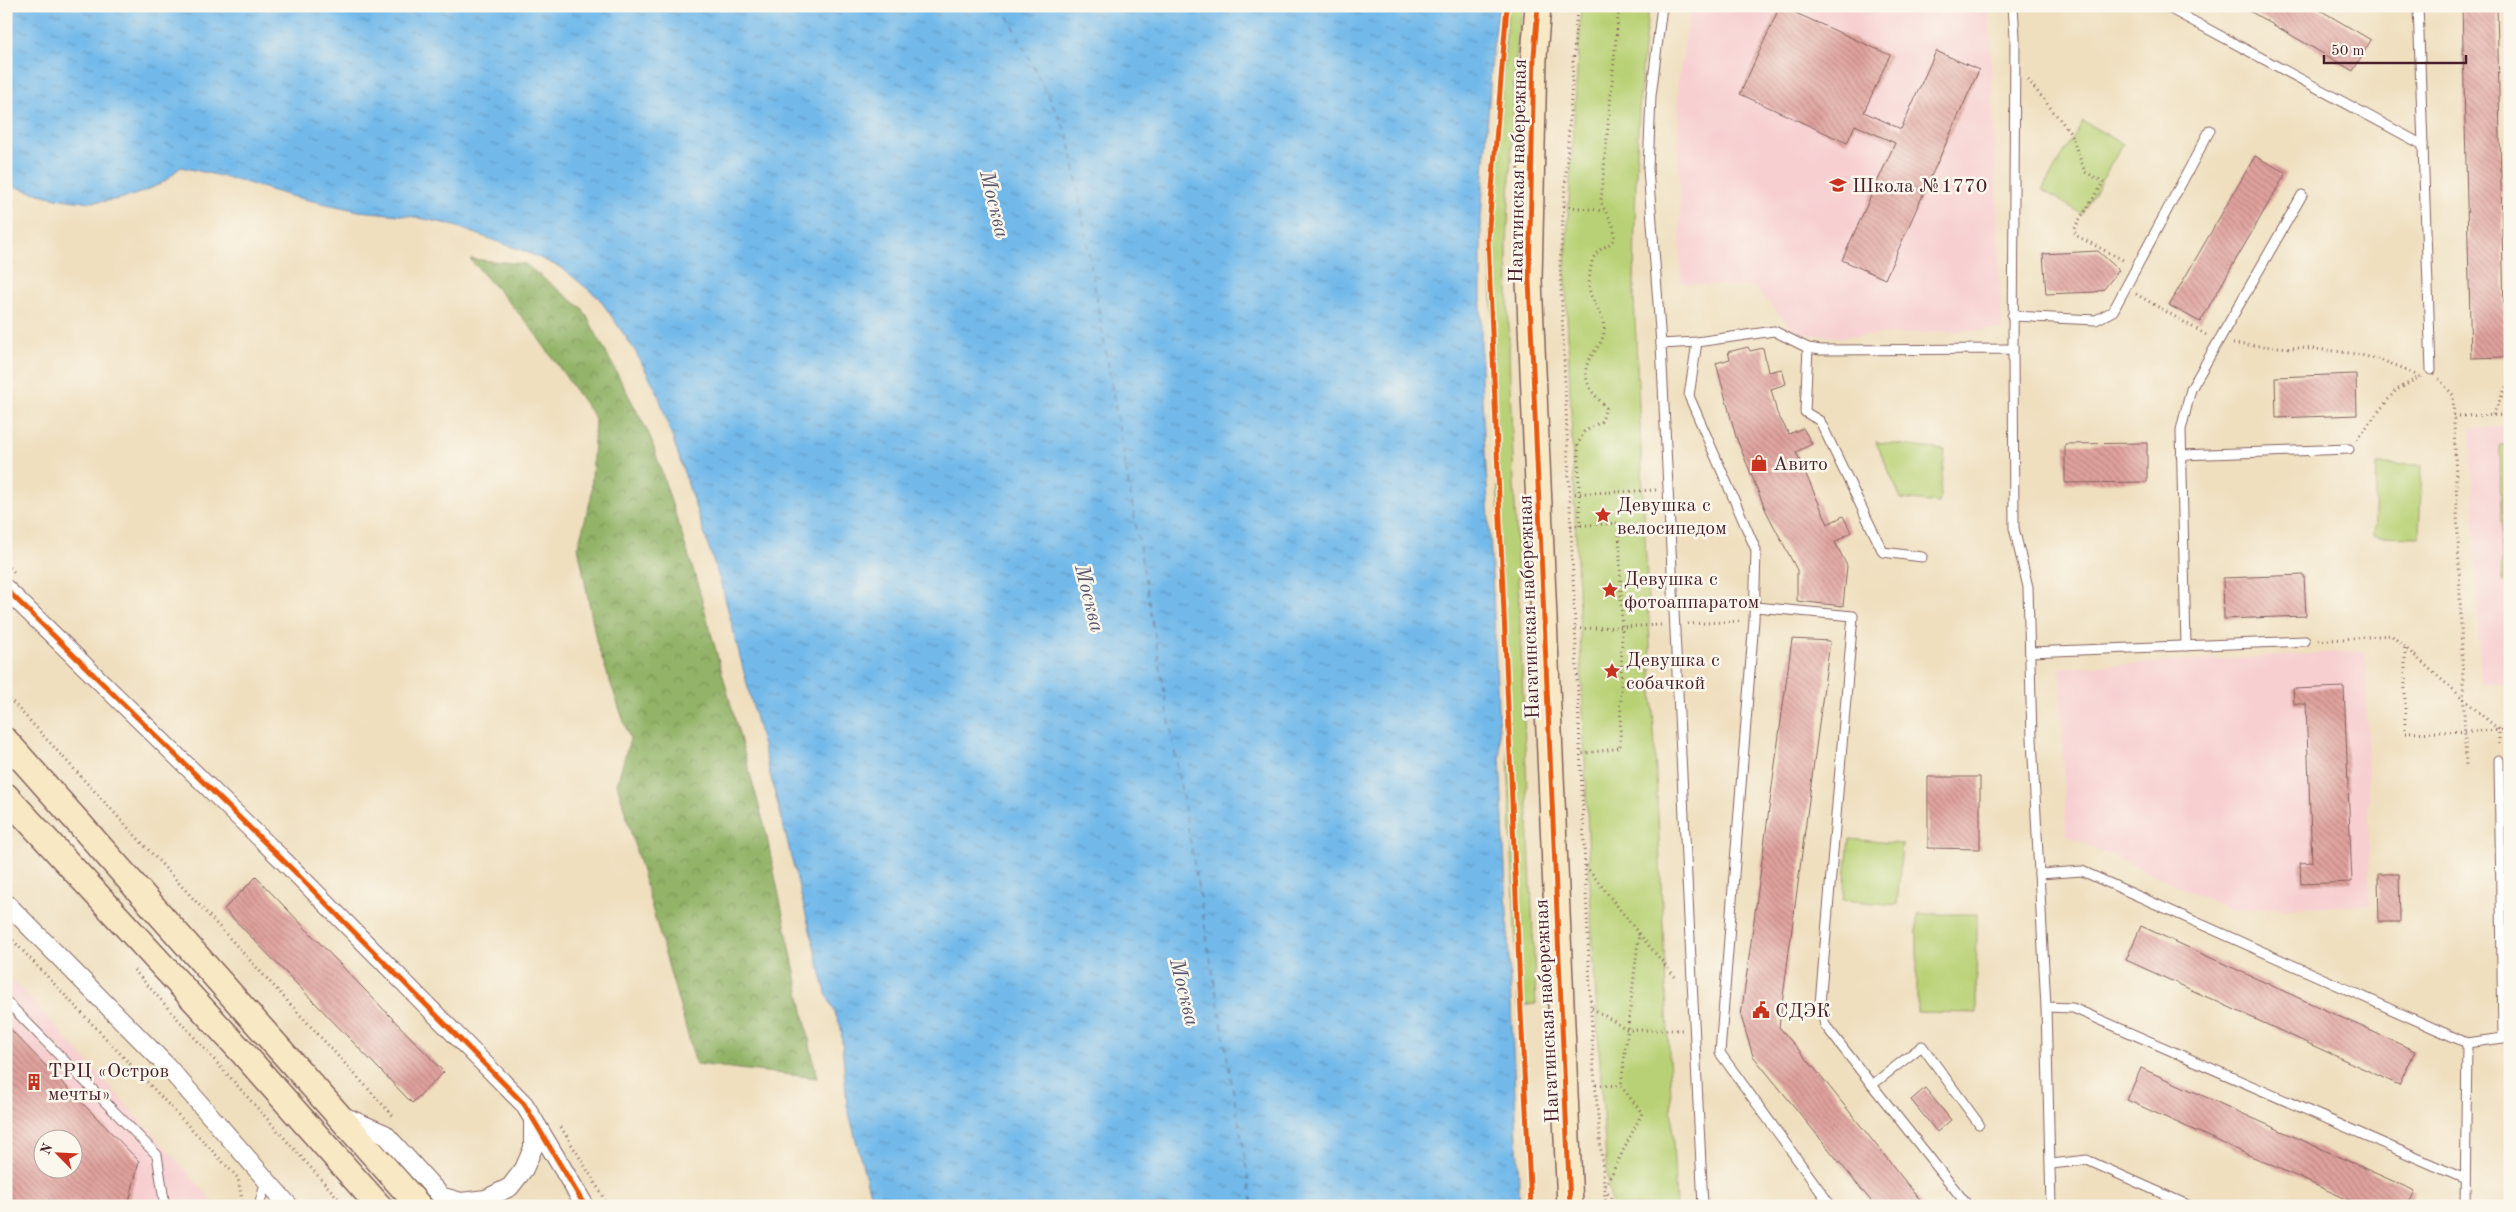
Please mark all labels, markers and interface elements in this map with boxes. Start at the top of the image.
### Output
scale bar [2324,32,2466,64]
text: 50 m [2331,44,2365,59]
street label: Нагатинская набережная [1507,59,1531,283]
water label: Москва [975,167,1012,240]
school or university icon: Школа №1770 [1828,175,1848,195]
place label: Школа №1770 [1852,177,1987,197]
shop icon: Авито [1749,453,1769,473]
place label: Авито [1773,455,1828,475]
street label: Нагатинская набережная [1516,494,1544,719]
place label: Девушка с велосипедом [1617,496,1727,539]
place icon: Девушка с велосипедом [1593,505,1613,525]
water label: Москва [1070,561,1107,634]
place label: Девушка с фотоаппаратом [1624,570,1759,613]
place icon: Девушка с фотоаппаратом [1600,580,1620,600]
place label: Девушка с собачкой [1626,651,1720,694]
place icon: Девушка с собачкой [1602,661,1622,681]
street label: Нагатинская набережная [1532,898,1564,1124]
water label: Москва [1165,955,1202,1028]
public building icon: СДЭК [1751,1000,1771,1020]
place label: СДЭК [1775,1002,1831,1022]
place label: ТРЦ «Остров мечты» [48,1062,169,1105]
building icon: ТРЦ «Остров мечты» [24,1072,44,1092]
north arrow [32,1130,82,1180]
text: N [38,1141,56,1157]

